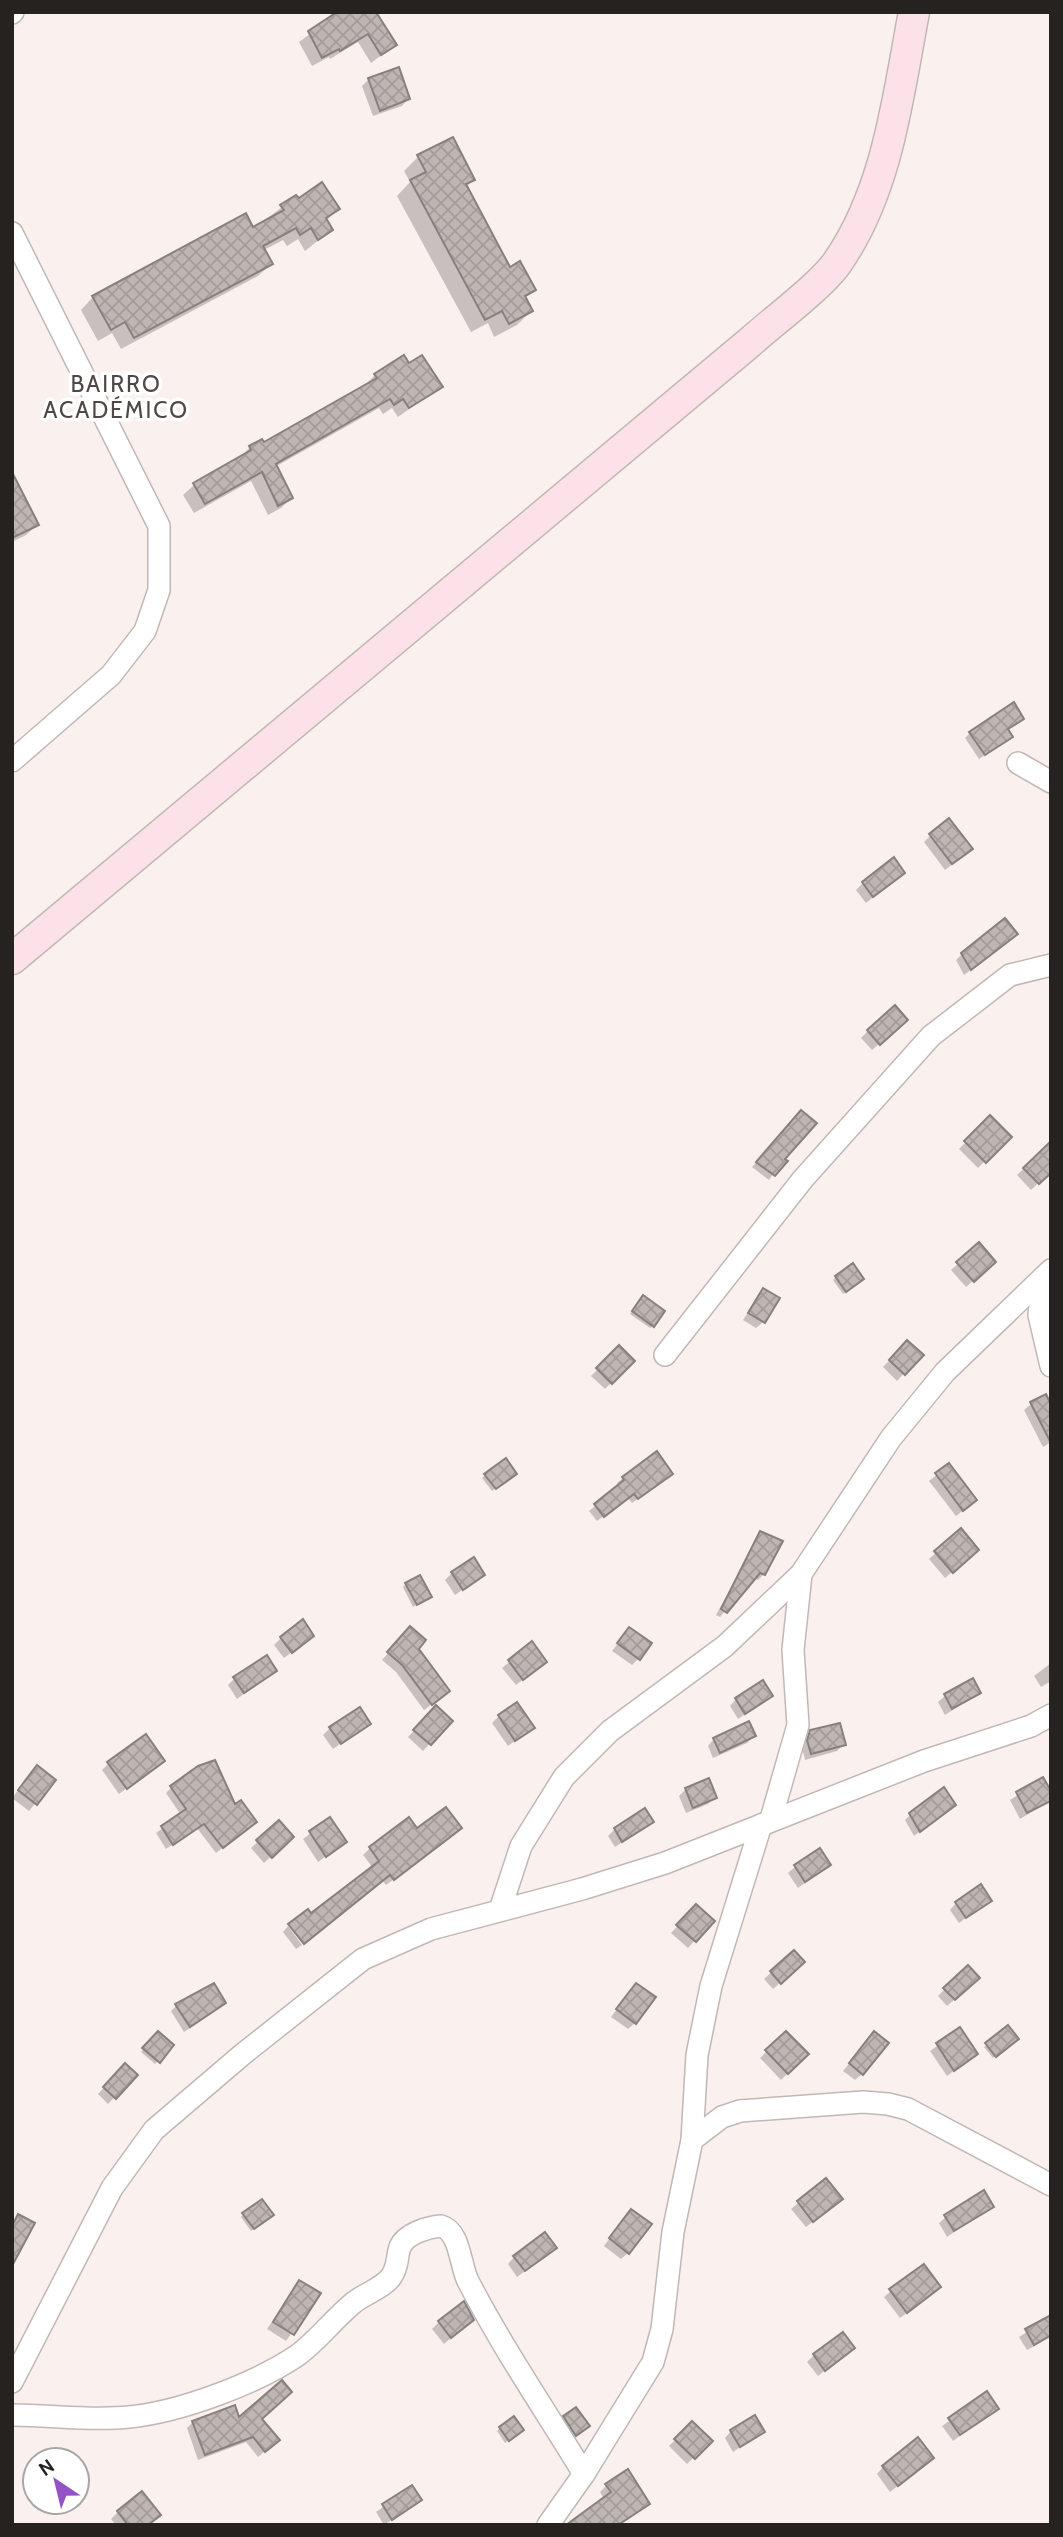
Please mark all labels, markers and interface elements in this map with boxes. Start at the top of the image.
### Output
district label: BAIRRO ACADÉMICO [43,370,189,424]
north arrow [21,2446,91,2516]
text: N [34,2454,59,2481]

